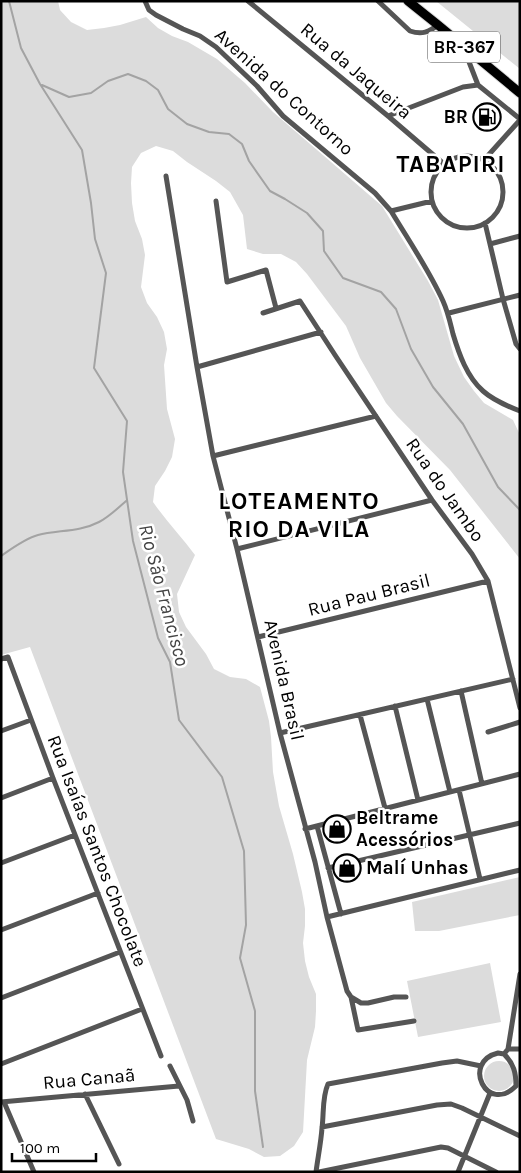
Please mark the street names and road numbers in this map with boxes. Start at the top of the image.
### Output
street label: Rua da Jaqueira [296,18,416,124]
street label: Avenida do Contorno [210,24,358,160]
road number: BR-367 [428,32,500,62]
street label: Rua do Jambo [401,434,489,546]
street label: Rua Pau Brasil [306,569,432,621]
street label: Avenida Brasil [259,617,309,743]
street label: Rua Isaías Santos Chocolate [43,732,151,970]
street label: Rua Canaã [42,1064,136,1094]

